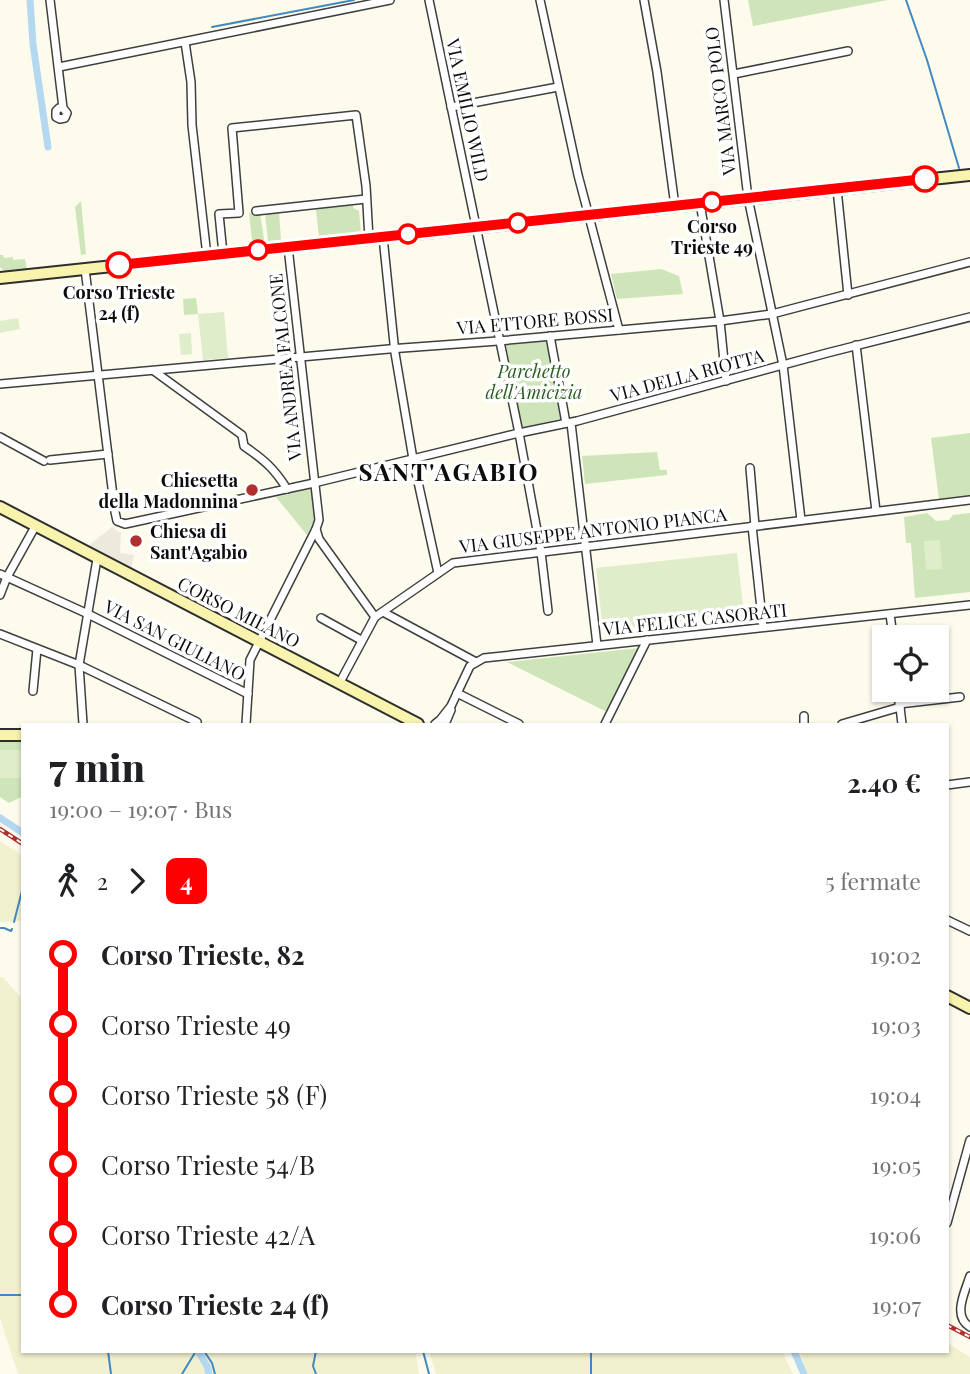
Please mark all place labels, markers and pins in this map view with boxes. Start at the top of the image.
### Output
unlabelled marker [912,166,938,192]
marker: Corso Trieste 49 [702,192,722,212]
unlabelled marker [508,213,528,233]
place label: Corso Trieste 49 [671,214,753,259]
unlabelled marker [398,224,418,244]
unlabelled marker [248,240,268,260]
marker: Corso Trieste 24 (f) [106,252,132,278]
place label: Corso Trieste 24 (f) [63,280,175,325]
place label: Chiesetta della Madonnina [98,468,239,513]
marker: Chiesetta della Madonnina [244,482,260,498]
place label: Chiesa di Sant'Agabio [150,519,247,564]
marker: Chiesa di Sant'Agabio [128,533,144,549]

